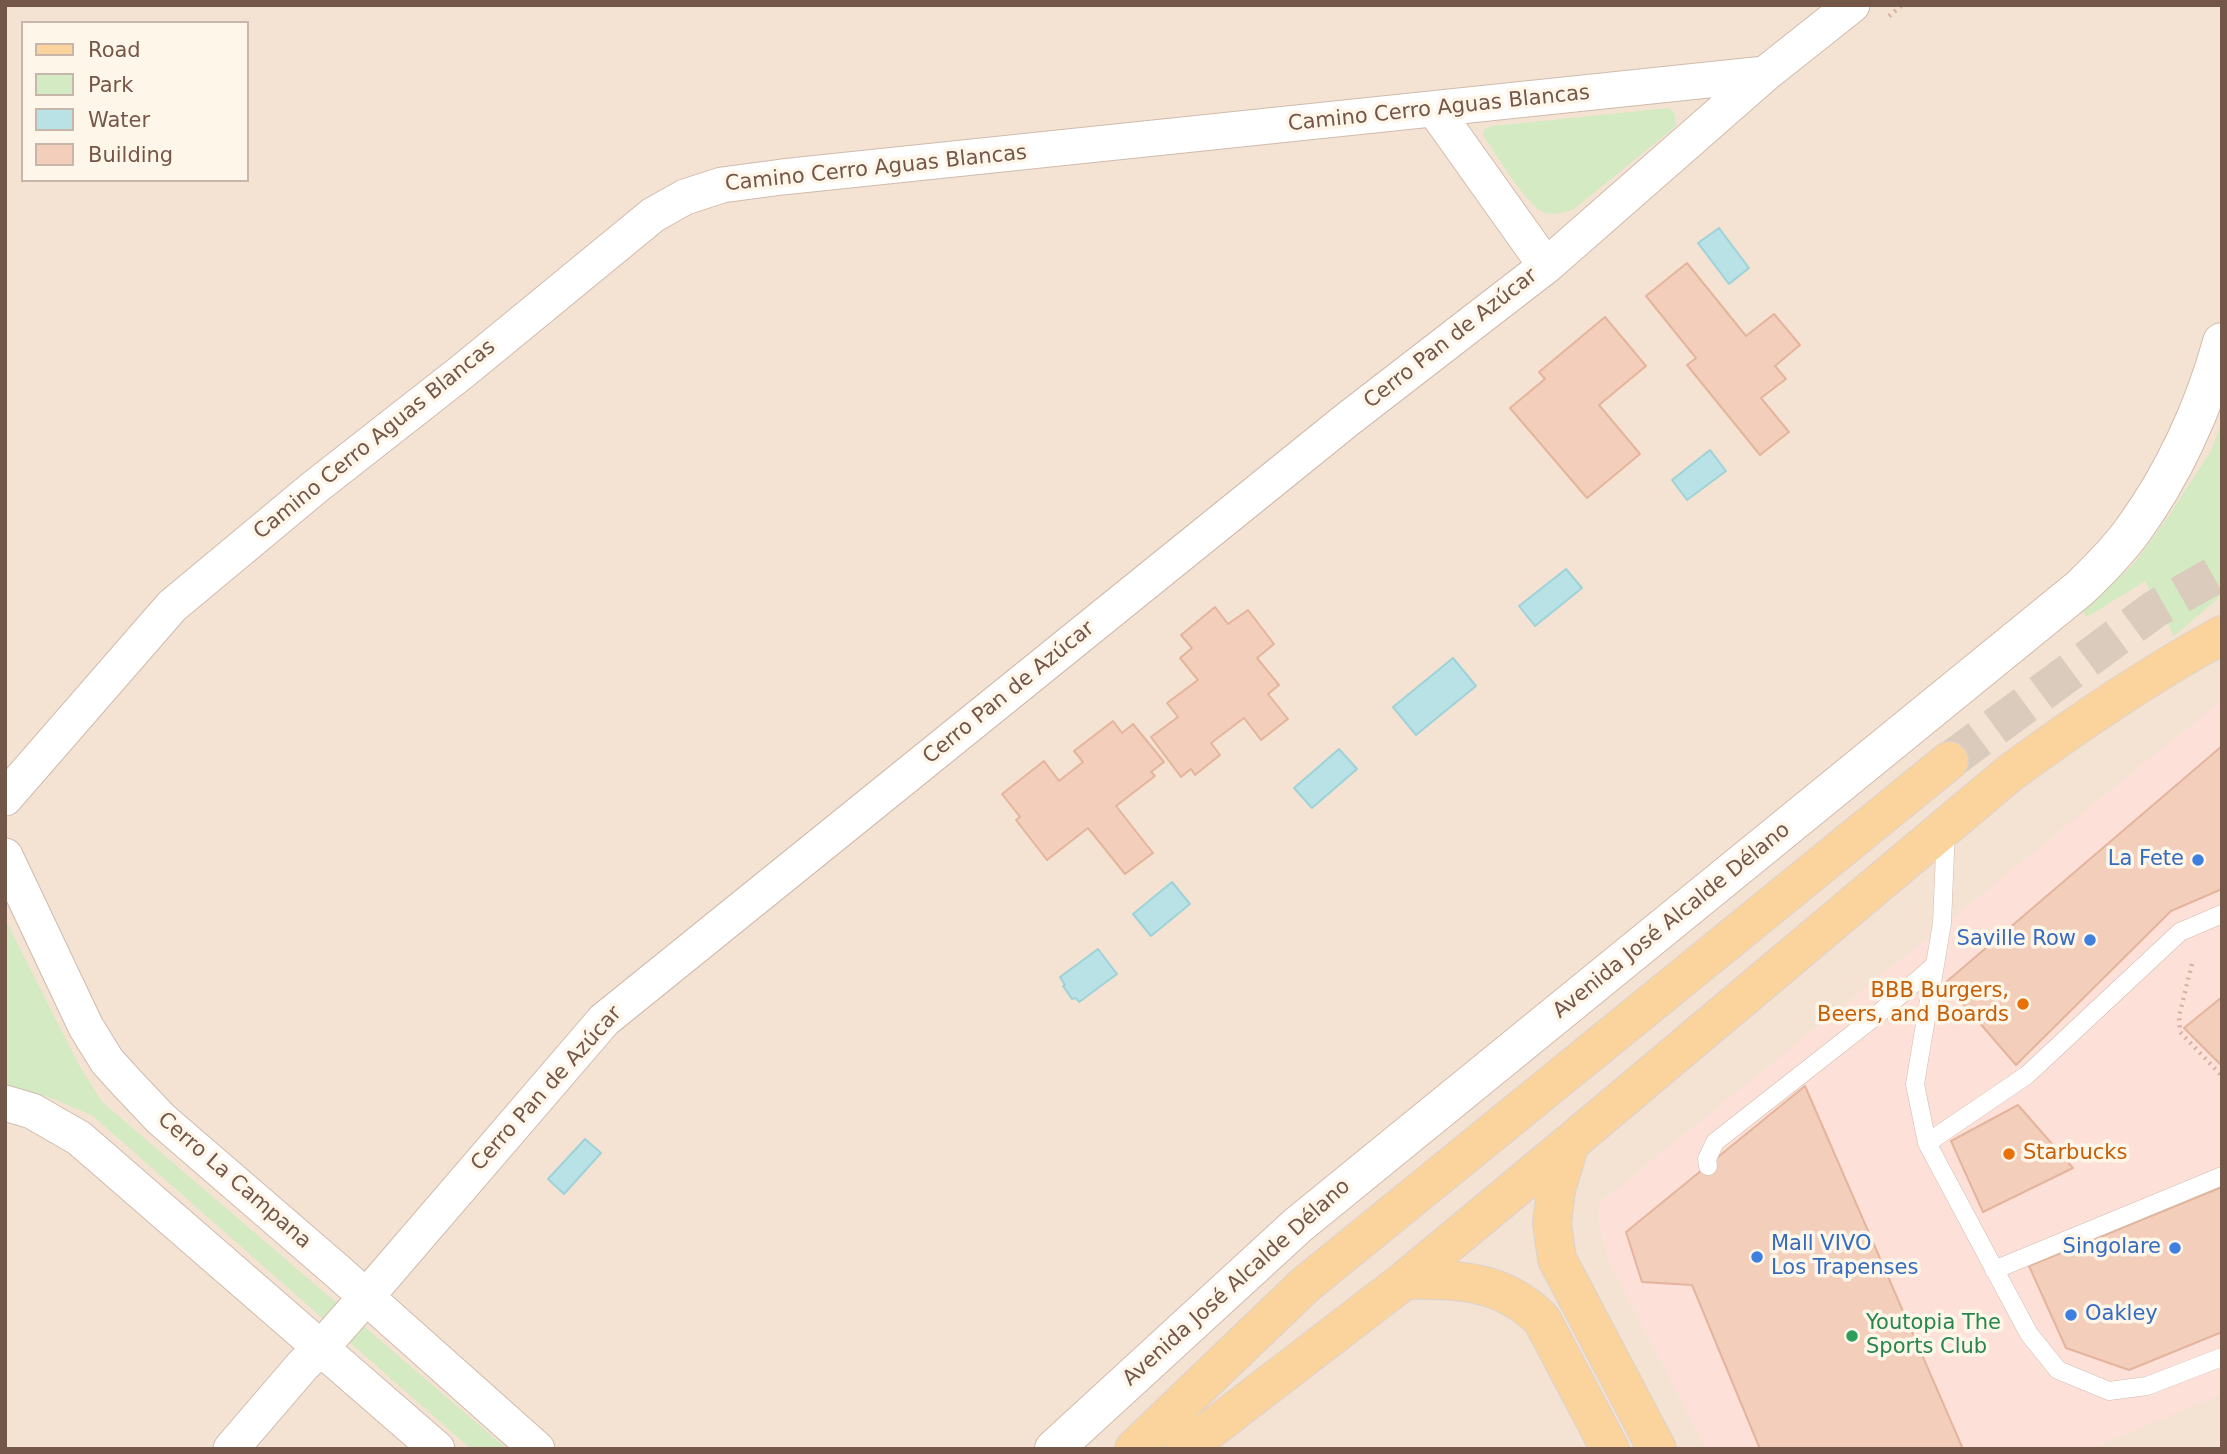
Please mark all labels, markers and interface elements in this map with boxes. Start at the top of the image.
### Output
legend [21,21,248,182]
text: Road [88,38,141,62]
text: Park [88,73,133,97]
street label: Camino Cerro Aguas Blancas [1287,81,1591,137]
text: Water [88,108,150,132]
street label: Camino Cerro Aguas Blancas [724,141,1028,197]
text: Building [88,143,173,167]
street label: Cerro Pan de Azúcar [1359,264,1543,414]
street label: Camino Cerro Aguas Blancas [249,335,501,545]
street label: Cerro Pan de Azúcar [918,616,1100,770]
street label: Avenida José Alcalde Délano [1549,818,1795,1024]
place label: La Fete [2108,847,2184,873]
marker: La Fete [2190,852,2206,868]
place label: Saville Row [1957,927,2076,953]
marker: Saville Row [2082,932,2098,948]
place label: BBB Burgers, Beers, and Boards [1817,979,2009,1029]
marker: BBB Burgers, Beers, and Boards [2015,996,2031,1012]
street label: Cerro Pan de Azúcar [466,1002,628,1176]
street label: Cerro La Campana [152,1107,316,1255]
place label: Starbucks [2023,1141,2127,1167]
marker: Starbucks [2001,1146,2017,1162]
street label: Avenida José Alcalde Délano [1118,1174,1356,1392]
place label: Mall VIVO Los Trapenses [1771,1232,1918,1282]
place label: Singolare [2063,1235,2161,1261]
marker: Singolare [2167,1240,2183,1256]
marker: Mall VIVO Los Trapenses [1749,1249,1765,1265]
place label: Oakley [2085,1302,2158,1328]
marker: Oakley [2063,1307,2079,1323]
place label: Youtopia The Sports Club [1866,1311,2001,1361]
marker: Youtopia The Sports Club [1844,1328,1860,1344]

